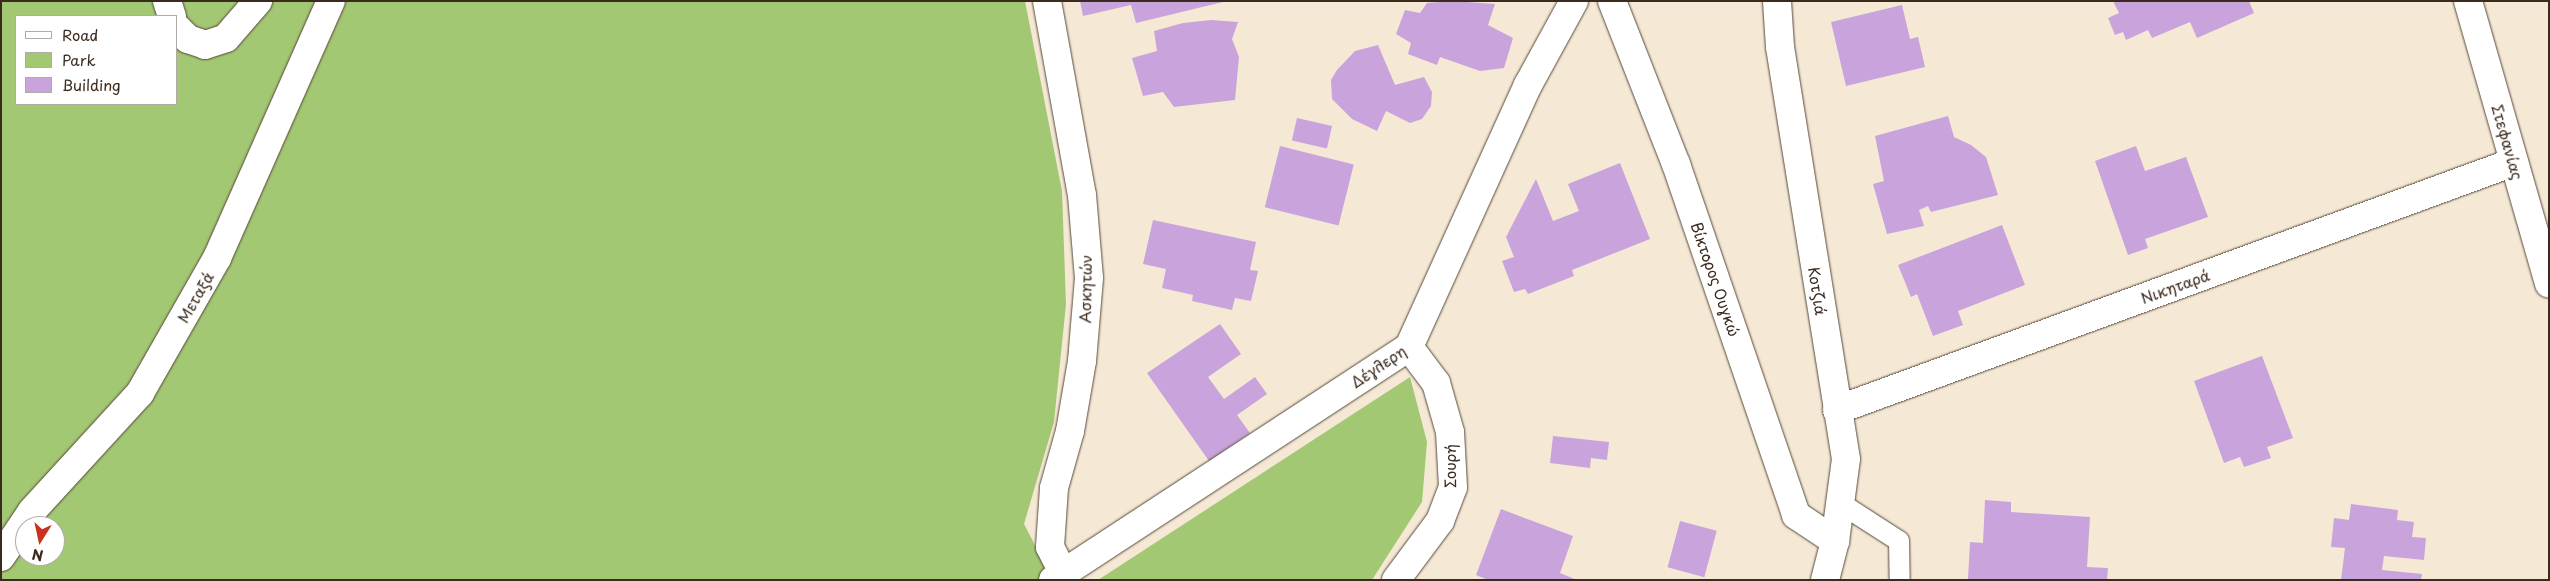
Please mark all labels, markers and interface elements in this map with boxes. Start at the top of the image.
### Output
legend [15,15,178,105]
text: Road [62,23,98,46]
text: Park [62,48,96,71]
text: Building [62,73,121,96]
street label: Στεφανίας [2489,102,2527,182]
street label: Βίκτορος Ουγκώ [1688,219,1744,339]
street label: Ασκητών [1075,255,1095,323]
street label: Νικηταρά [2138,265,2212,307]
street label: Κοτζιά [1805,266,1831,316]
street label: Μεταξά [173,268,217,326]
street label: Δέγλερη [1347,341,1409,391]
street label: Σουρή [1441,444,1459,488]
north arrow [15,516,65,566]
text: N [30,544,45,567]

